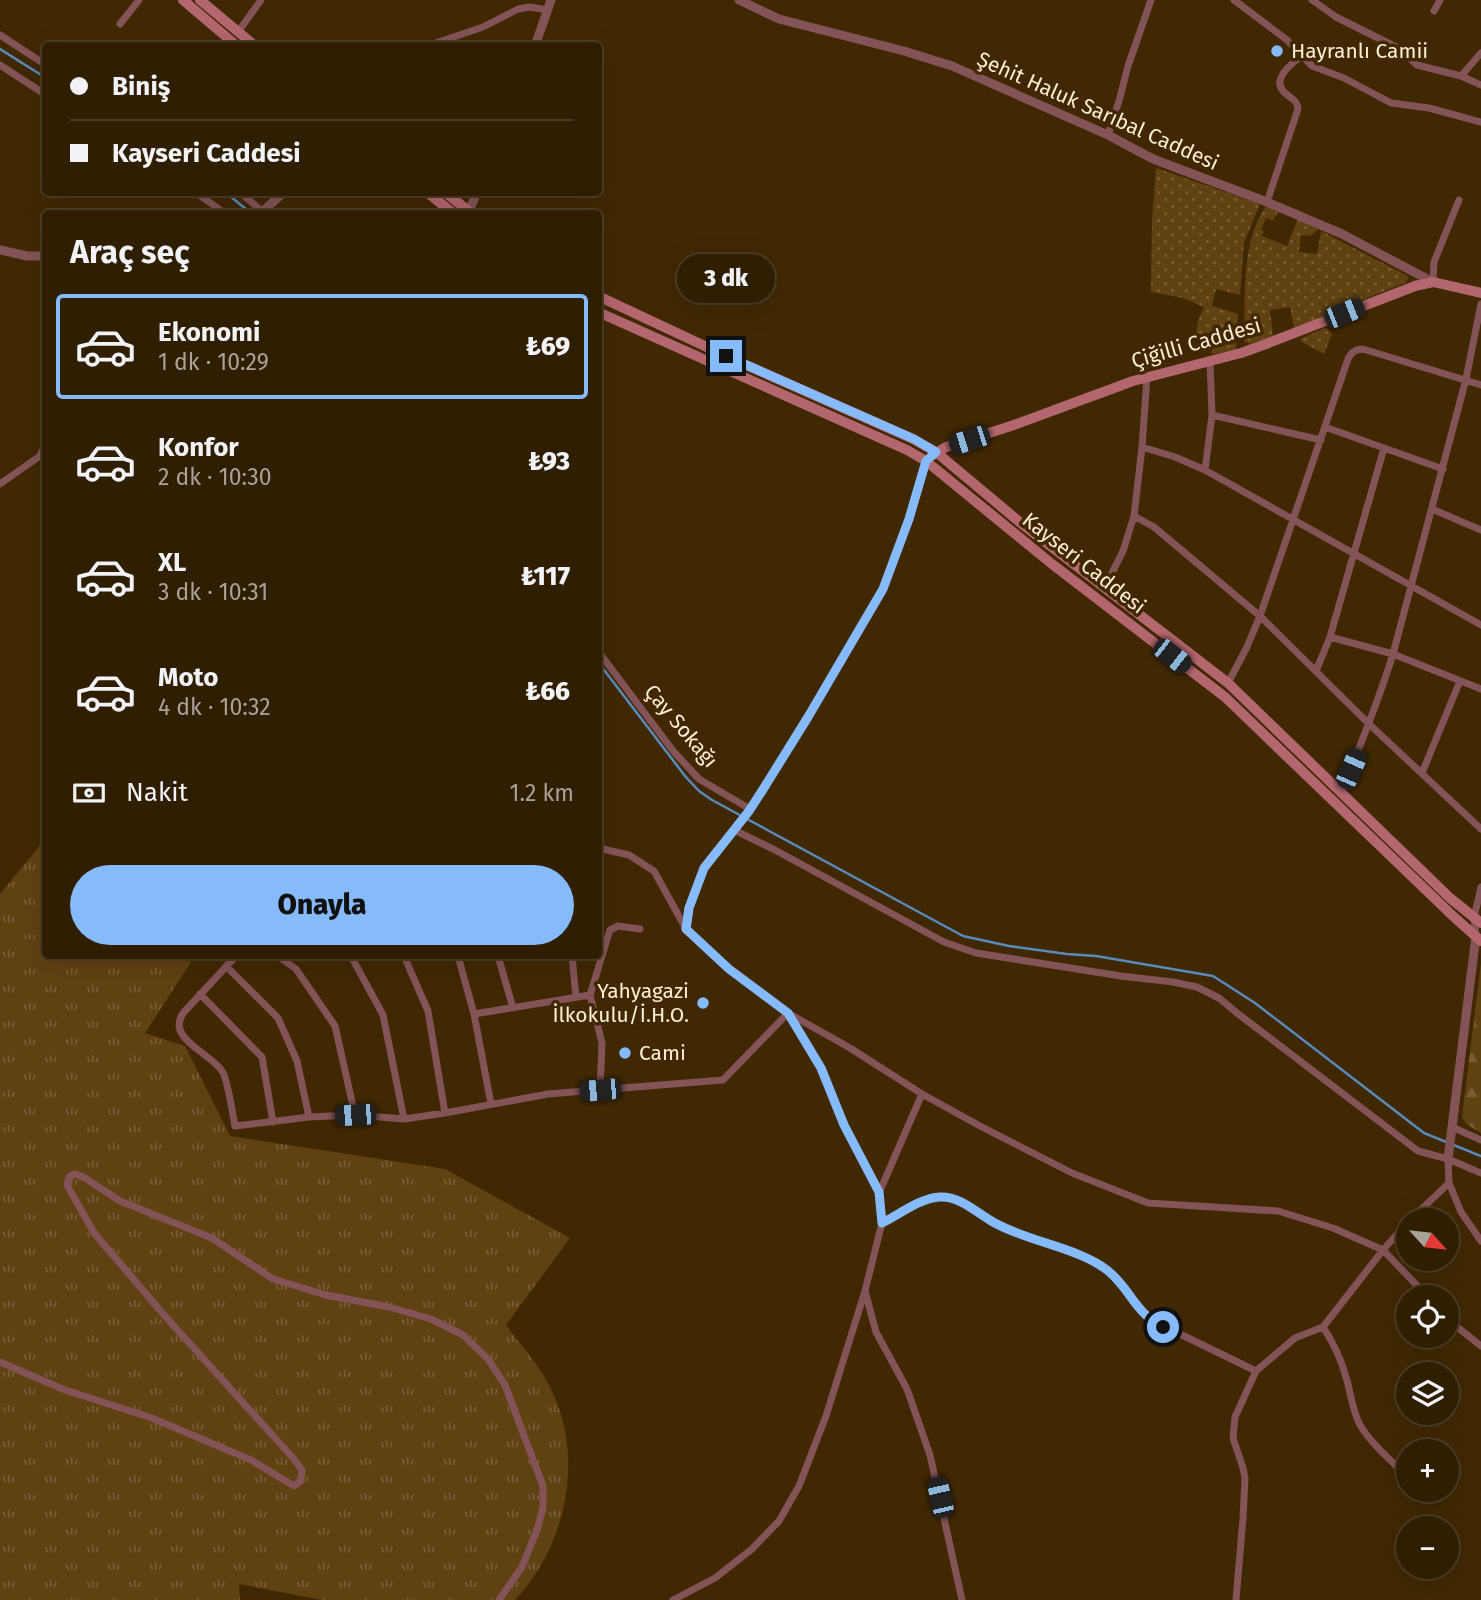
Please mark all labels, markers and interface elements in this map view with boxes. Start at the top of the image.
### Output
place label: Hayranlı Camii [1291,38,1428,64]
marker: Hayranlı Camii [1269,43,1285,59]
street label: Şehit Haluk Sarıbal Caddesi [973,46,1223,176]
text: Biniş [112,71,170,102]
text: Kayseri Caddesi [112,138,301,169]
text: Araç seç [70,233,190,271]
callout: 3 dk [677,254,775,304]
text: 3 dk [704,264,748,292]
car [1321,295,1368,331]
street label: Çiğilli Caddesi [1128,312,1264,374]
icon: car [74,315,137,378]
text: Ekonomi [158,317,260,348]
text: ₺69 [526,331,570,362]
route end [710,340,742,372]
text: 1 dk · 10:29 [158,348,269,376]
car [946,424,993,456]
icon: car [74,430,137,493]
text: Konfor [158,432,239,463]
text: ₺93 [528,446,570,477]
text: 2 dk · 10:30 [158,463,272,491]
street label: Kayseri Caddesi [1017,507,1151,619]
icon: car [74,545,137,608]
text: XL [158,547,186,578]
text: ₺117 [521,561,570,592]
text: 3 dk · 10:31 [158,578,268,606]
car [1149,635,1196,677]
icon: car [74,660,137,723]
text: Moto [158,662,218,693]
text: ₺66 [525,676,570,707]
street label: Çay Sokağı [639,679,723,773]
text: 4 dk · 10:32 [158,693,271,721]
car [1333,746,1370,792]
icon: cash [70,774,108,812]
text: Nakit [126,777,188,808]
text: 1.2 km [510,779,574,807]
button: Onayla [70,865,574,945]
place label: Yahyagazi İlkokulu/İ.H.O. [552,978,689,1028]
marker: Yahyagazi İlkokulu/İ.H.O. [695,995,711,1011]
place label: Cami [639,1040,686,1066]
marker: Cami [617,1045,633,1061]
car [579,1078,622,1102]
car [334,1103,377,1127]
north arrow [1396,1208,1460,1270]
map controls [1396,1208,1459,1579]
button: locate [1396,1285,1459,1348]
route start [1147,1311,1179,1343]
button: layers [1396,1362,1459,1425]
button: + [1396,1439,1459,1502]
car [926,1474,955,1520]
button: − [1396,1516,1459,1579]

